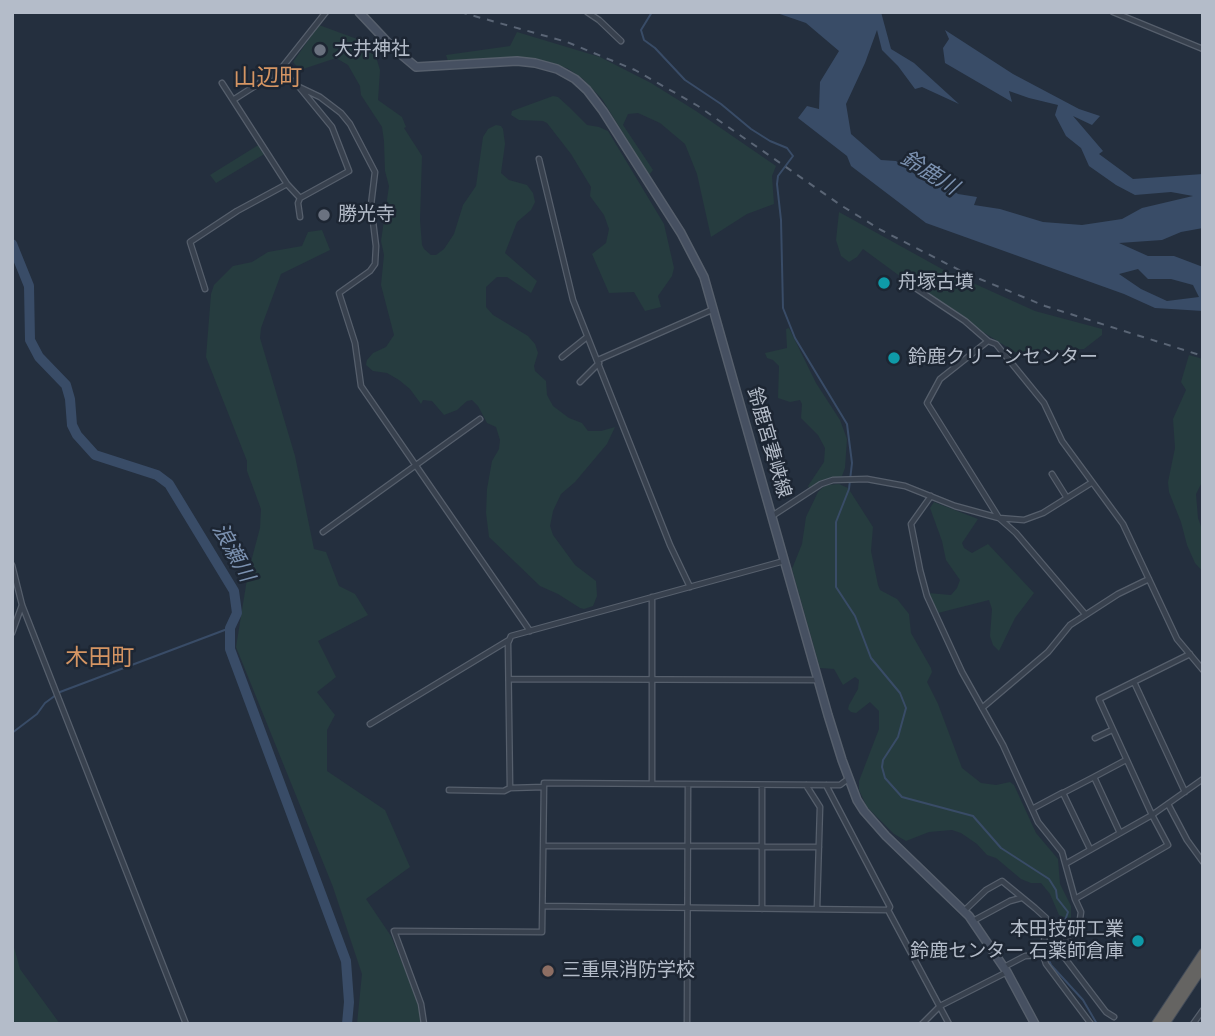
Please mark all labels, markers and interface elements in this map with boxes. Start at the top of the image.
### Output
place label: 大井神社 [334,39,410,61]
marker: 大井神社 [312,42,328,58]
district label: 山辺町 [234,65,302,93]
water label: 鈴鹿川 [896,147,962,201]
place label: 勝光寺 [338,204,395,226]
marker: 勝光寺 [316,207,332,223]
place label: 舟塚古墳 [898,272,974,294]
marker: 舟塚古墳 [876,275,892,291]
place label: 鈴鹿クリーンセンター [908,347,1098,369]
marker: 鈴鹿クリーンセンター [886,350,902,366]
street label: 鈴鹿宮妻峡線 [741,385,795,501]
water label: 浪瀬川 [206,519,258,587]
district label: 木田町 [66,645,134,673]
place label: 本田技研工業 鈴鹿センター 石薬師倉庫 [910,919,1124,963]
marker: 本田技研工業 鈴鹿センター 石薬師倉庫 [1130,933,1146,949]
place label: 三重県消防学校 [562,960,695,982]
marker: 三重県消防学校 [540,963,556,979]

